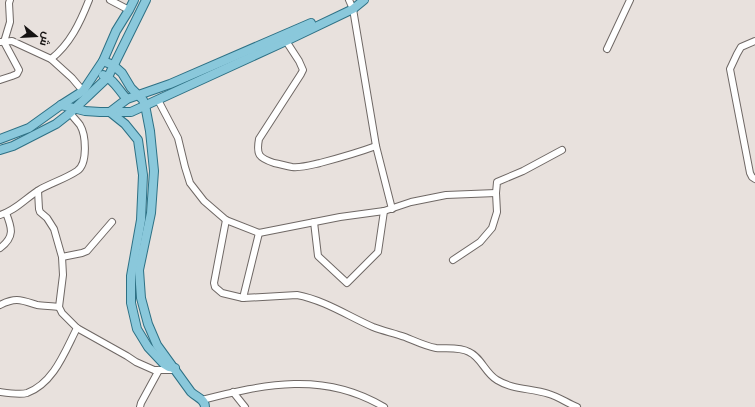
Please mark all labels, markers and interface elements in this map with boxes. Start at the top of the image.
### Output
north arrow [16,16,56,56]
text: ش [37,30,53,48]

